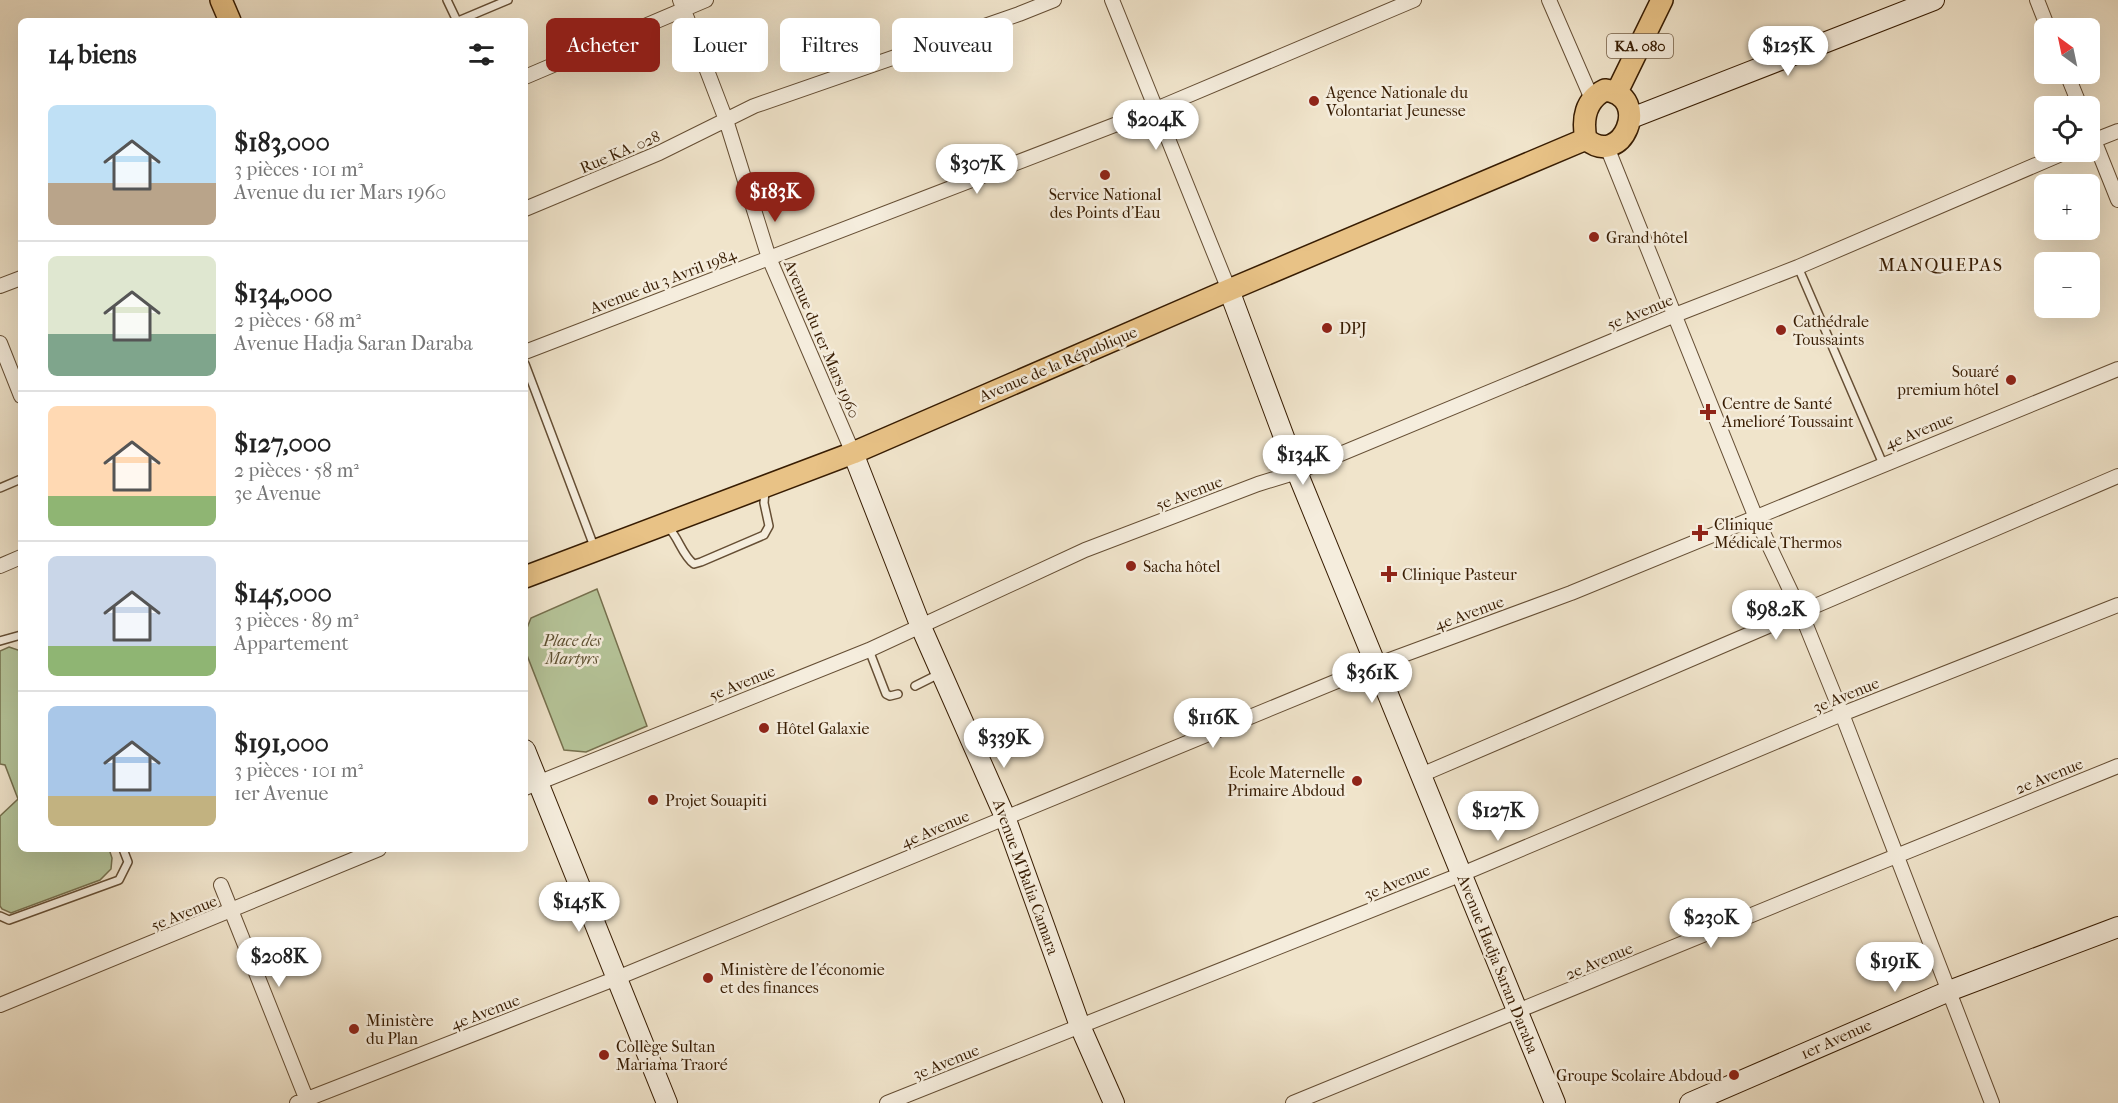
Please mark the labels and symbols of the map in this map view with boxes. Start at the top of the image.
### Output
north arrow [2034,18,2100,84]
pin: $125K [1746,26,1830,77]
road number: KA. 080 [1607,34,1673,58]
place label: Agence Nationale du Volontariat Jeunesse [1325,83,1468,120]
marker: Agence Nationale du Volontariat Jeunesse [1307,94,1321,108]
pin: $204K [1114,100,1198,151]
street label: Rue KA. 028 [577,127,663,177]
pin: $307K [935,144,1019,195]
marker: Service National des Points d'Eau [1098,168,1112,182]
pin: $183K [733,172,817,223]
place label: Service National des Points d'Eau [1049,185,1162,222]
place label: Grand hôtel [1606,228,1688,247]
marker: Grand hôtel [1587,230,1601,244]
street label: Avenue du 3 Avril 1984 [586,244,739,318]
district label: MANQUEPAS [1879,255,2003,276]
street label: Avenue du 1er Mars 1960 [780,256,864,421]
street label: 5e Avenue [1604,290,1676,334]
place label: Cathédrale Toussaints [1793,312,1869,349]
place label: DPJ [1339,319,1367,338]
marker: DPJ [1320,321,1334,335]
street label: Avenue de la République [975,322,1140,406]
marker: Cathédrale Toussaints [1774,323,1788,337]
place label: Souaré premium hôtel [1896,362,2000,399]
marker: Souaré premium hôtel [2004,373,2018,387]
place label: Centre de Santé Amelioré Toussaint [1721,394,1854,431]
marker: Centre de Santé Amelioré Toussaint [1699,403,1717,421]
street label: 4e Avenue [1882,409,1956,453]
pin: $134K [1261,435,1345,486]
street label: 5e Avenue [1153,472,1225,514]
place label: Clinique Médicale Thermos [1714,515,1842,552]
marker: Clinique Médicale Thermos [1691,524,1709,542]
place label: Sacha hôtel [1143,557,1221,576]
marker: Sacha hôtel [1124,559,1138,573]
marker: Clinique Pasteur [1380,565,1398,583]
place label: Clinique Pasteur [1402,565,1517,584]
pin: $98.2K [1727,590,1825,641]
street label: 4e Avenue [1432,592,1506,634]
park label: Place des Martyrs [542,631,602,668]
pin: $361K [1330,653,1414,704]
street label: 5e Avenue [706,661,778,705]
street label: 3e Avenue [1810,673,1882,717]
pin: $116K [1171,698,1255,749]
pin: $339K [962,718,1046,769]
place label: Hôtel Galaxie [776,719,869,738]
marker: Hôtel Galaxie [757,721,771,735]
street label: 2e Avenue [2012,754,2086,798]
place label: Ecole Maternelle Primaire Abdoud [1227,763,1345,800]
marker: Ecole Maternelle Primaire Abdoud [1350,774,1364,788]
place label: Projet Souapiti [665,791,767,810]
pin: $127K [1456,791,1540,842]
marker: Projet Souapiti [646,793,660,807]
street label: Avenue M'Balia Camara [989,796,1063,958]
street label: 4e Avenue [898,806,972,852]
street label: 3e Avenue [1361,860,1433,904]
street label: Avenue Hadja Saran Daraba [1453,871,1543,1057]
pin: $145K [537,882,621,933]
street label: 5e Avenue [148,891,220,935]
pin: $230K [1669,898,1753,949]
pin: $208K [237,937,321,988]
street label: 2e Avenue [1563,938,1636,984]
pin: $191K [1853,942,1937,993]
place label: Ministère de l'économie et des finances [720,960,885,997]
marker: Ministère de l'économie et des finances [701,971,715,985]
street label: 4e Avenue [448,990,522,1034]
place label: Ministère du Plan [366,1011,434,1048]
street label: 1er Avenue [1798,1015,1874,1063]
marker: Ministère du Plan [347,1022,361,1036]
place label: Collège Sultan Mariama Traoré [616,1037,728,1074]
street label: 3e Avenue [910,1040,982,1084]
marker: Collège Sultan Mariama Traoré [597,1048,611,1062]
place label: Groupe Scolaire Abdoud [1556,1066,1722,1085]
marker: Groupe Scolaire Abdoud [1727,1068,1741,1082]

